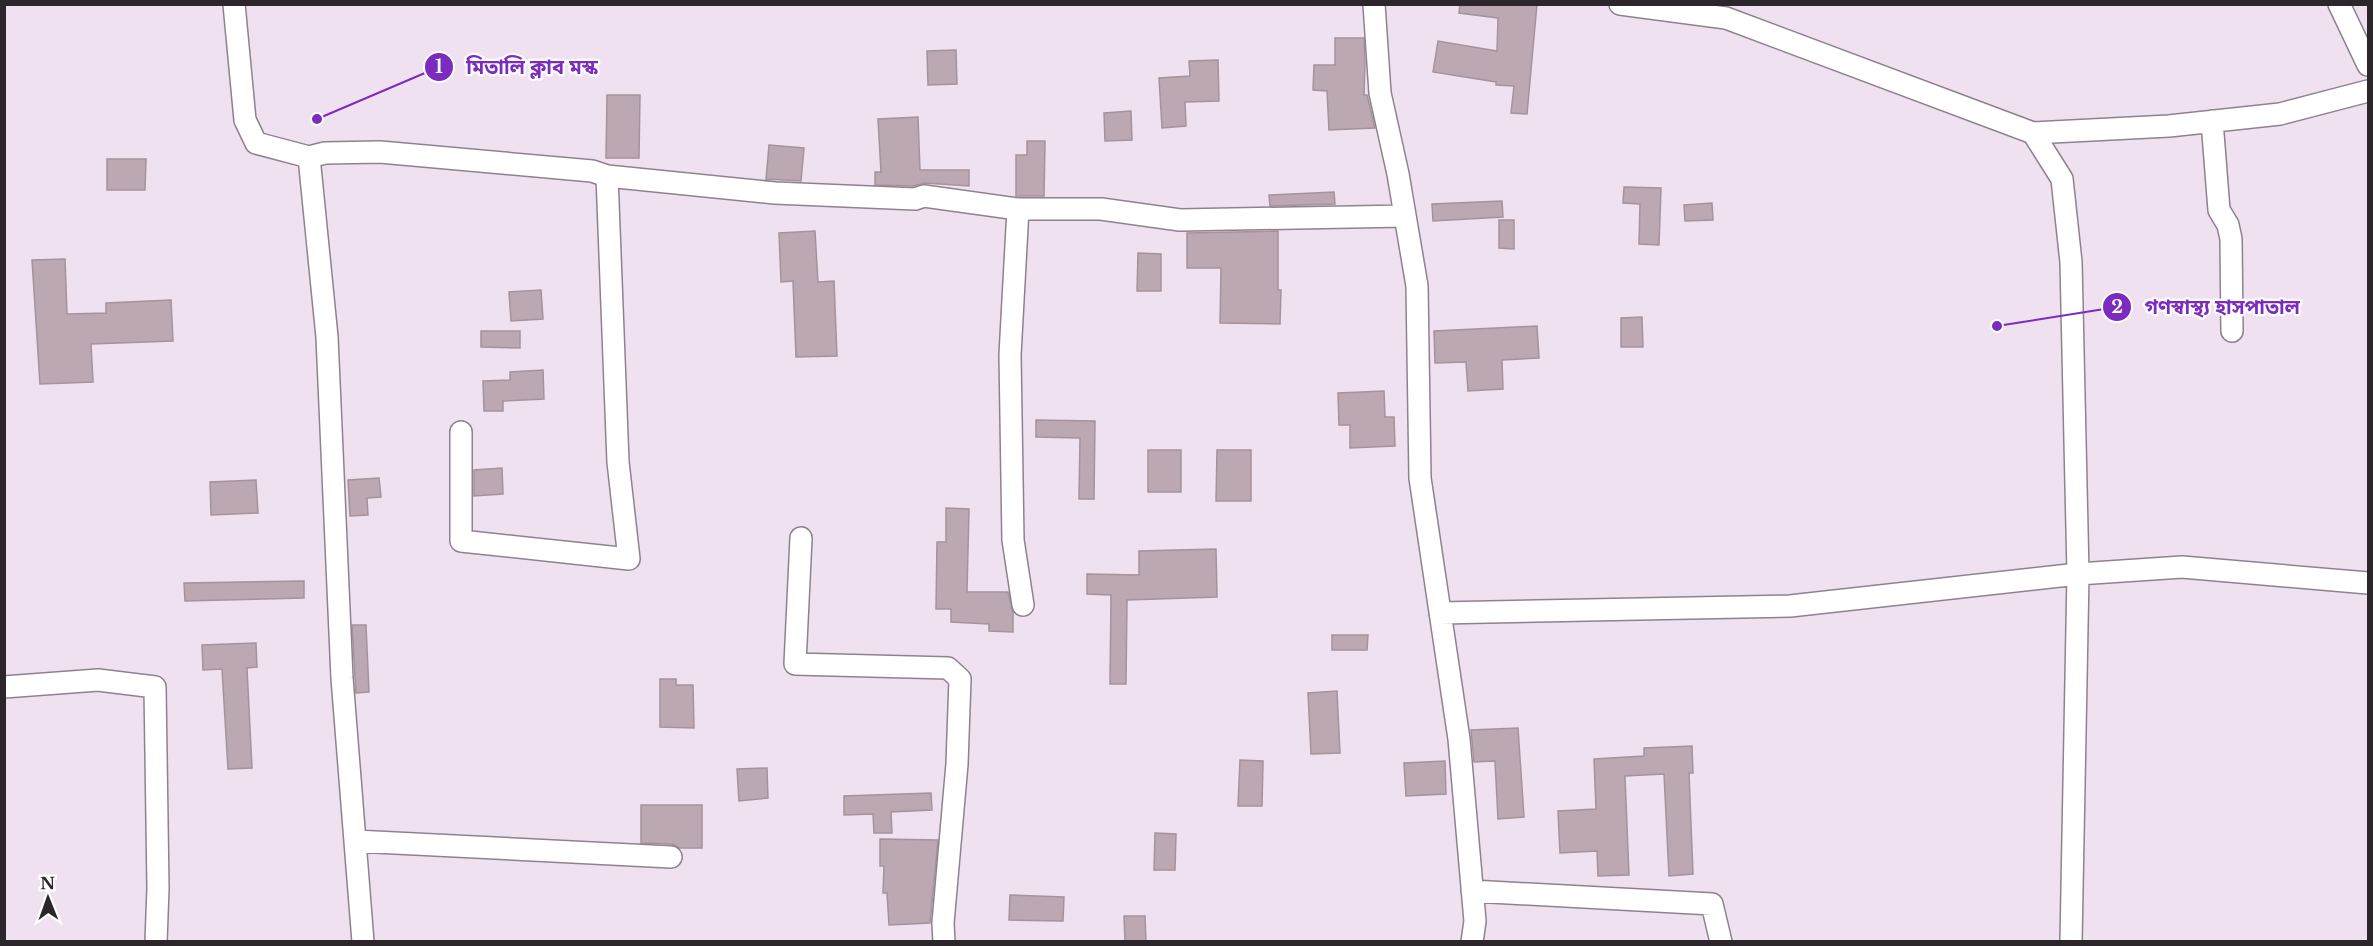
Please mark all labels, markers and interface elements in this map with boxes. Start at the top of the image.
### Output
callout: মিতালি ক্লাব মস্ক [424,48,609,86]
text: মিতালি ক্লাব মস্ক [465,55,599,79]
text: 1 [435,56,443,78]
callout: গণস্বাস্থ্য হাসপাতাল [2102,288,2312,326]
text: গণস্বাস্থ্য হাসপাতাল [2144,295,2301,319]
text: 2 [2111,296,2123,318]
north arrow [18,868,78,928]
text: N [40,873,55,893]

